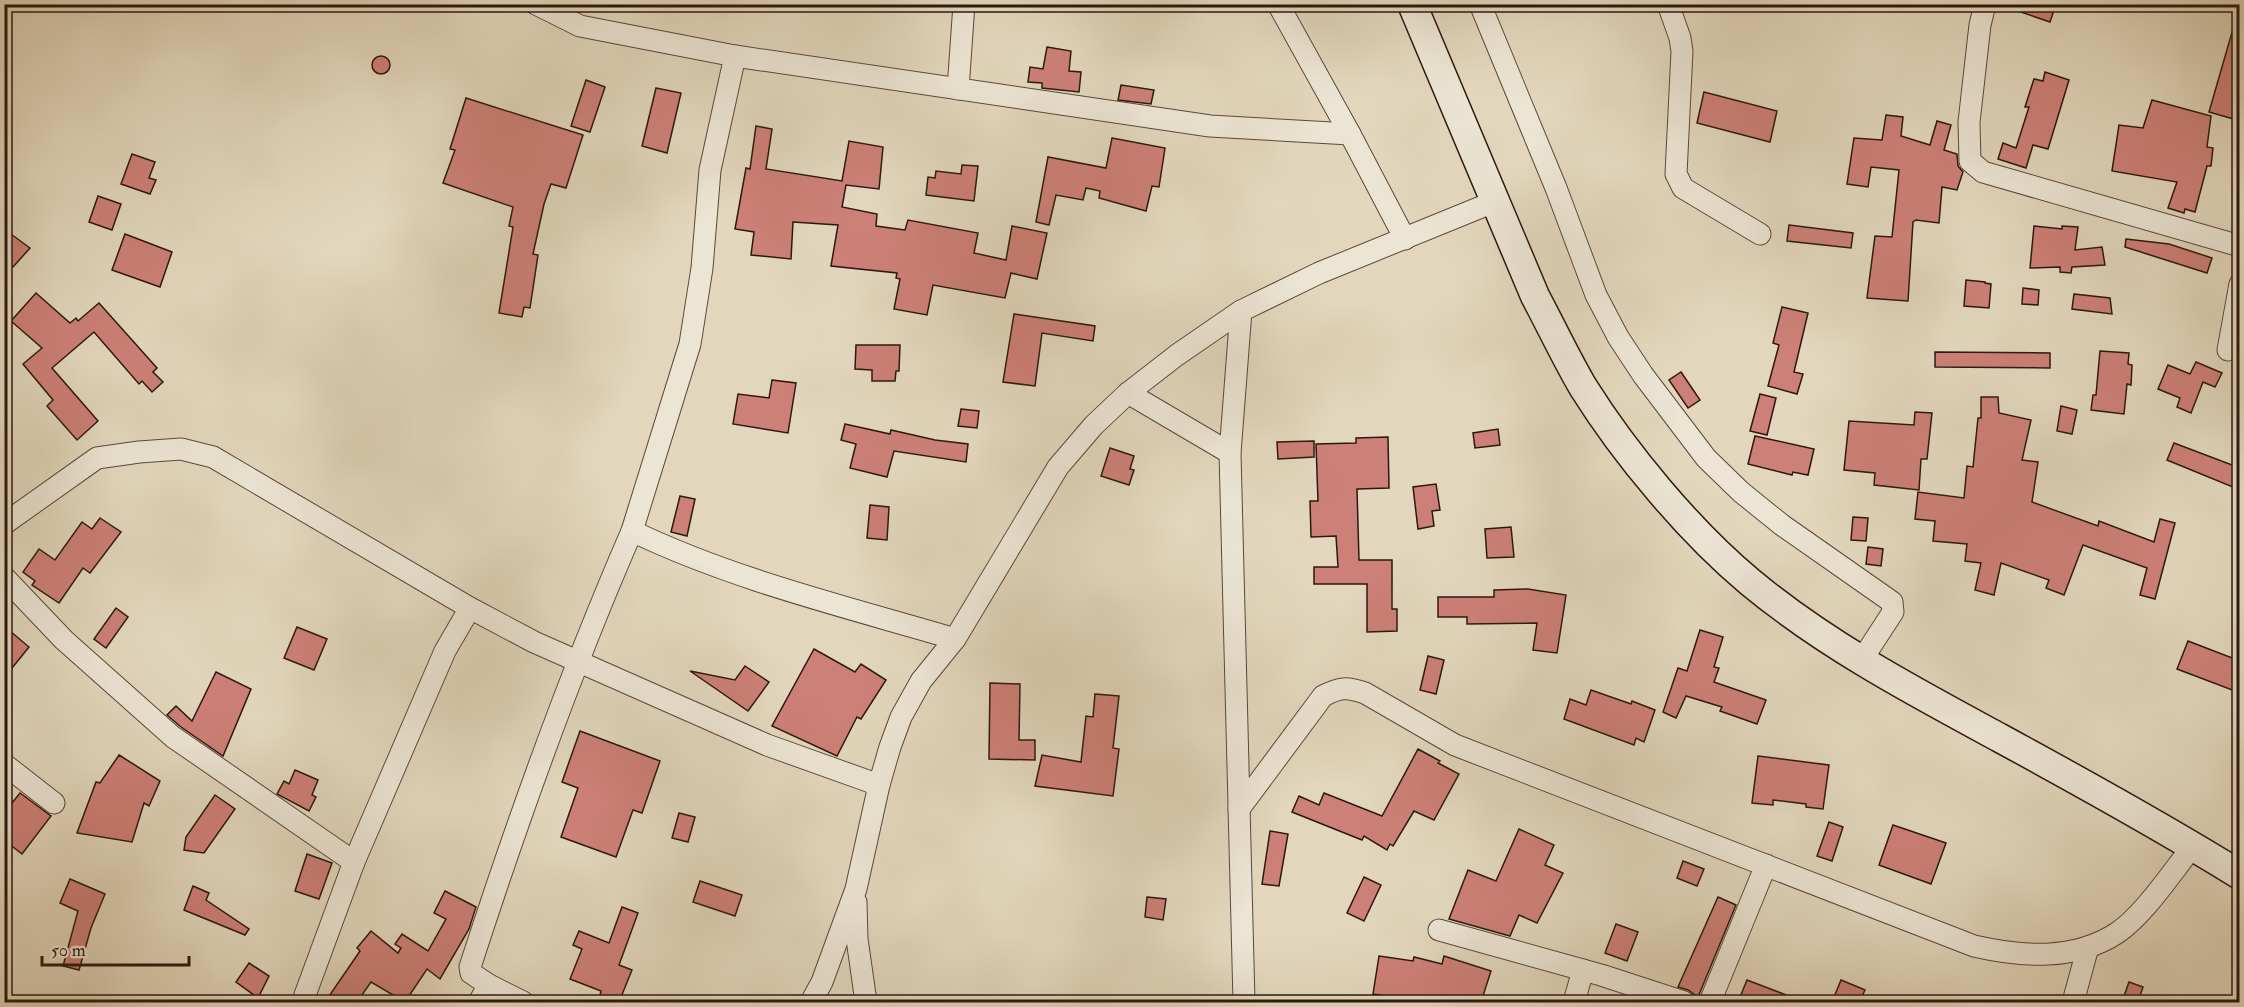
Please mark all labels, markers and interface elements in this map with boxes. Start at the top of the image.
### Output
scale bar [42,929,189,967]
text: 50 m [51,939,86,962]

